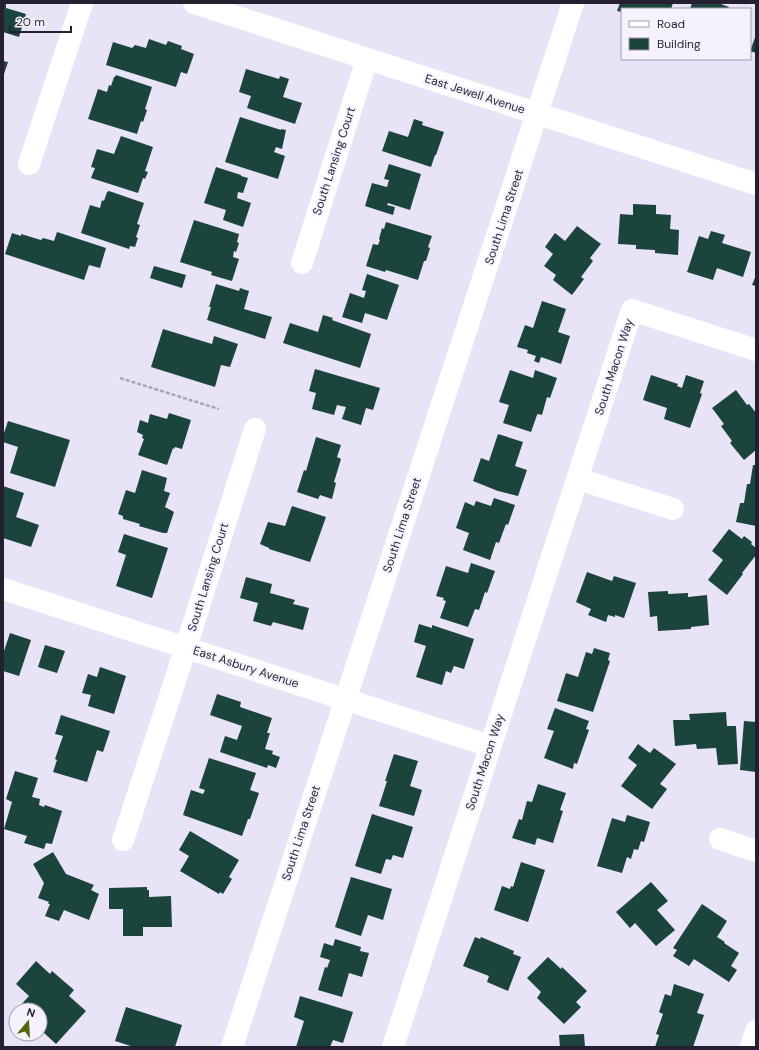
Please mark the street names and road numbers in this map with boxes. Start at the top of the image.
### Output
street label: East Jewell Avenue [423,70,527,118]
street label: South Lansing Court [309,105,359,217]
street label: South Lima Street [481,167,527,267]
street label: South Macon Way [591,316,637,417]
street label: South Lima Street [379,475,425,575]
street label: South Lansing Court [184,520,232,633]
street label: East Asbury Avenue [191,642,301,692]
street label: South Macon Way [462,711,508,812]
street label: South Lima Street [278,783,324,883]

